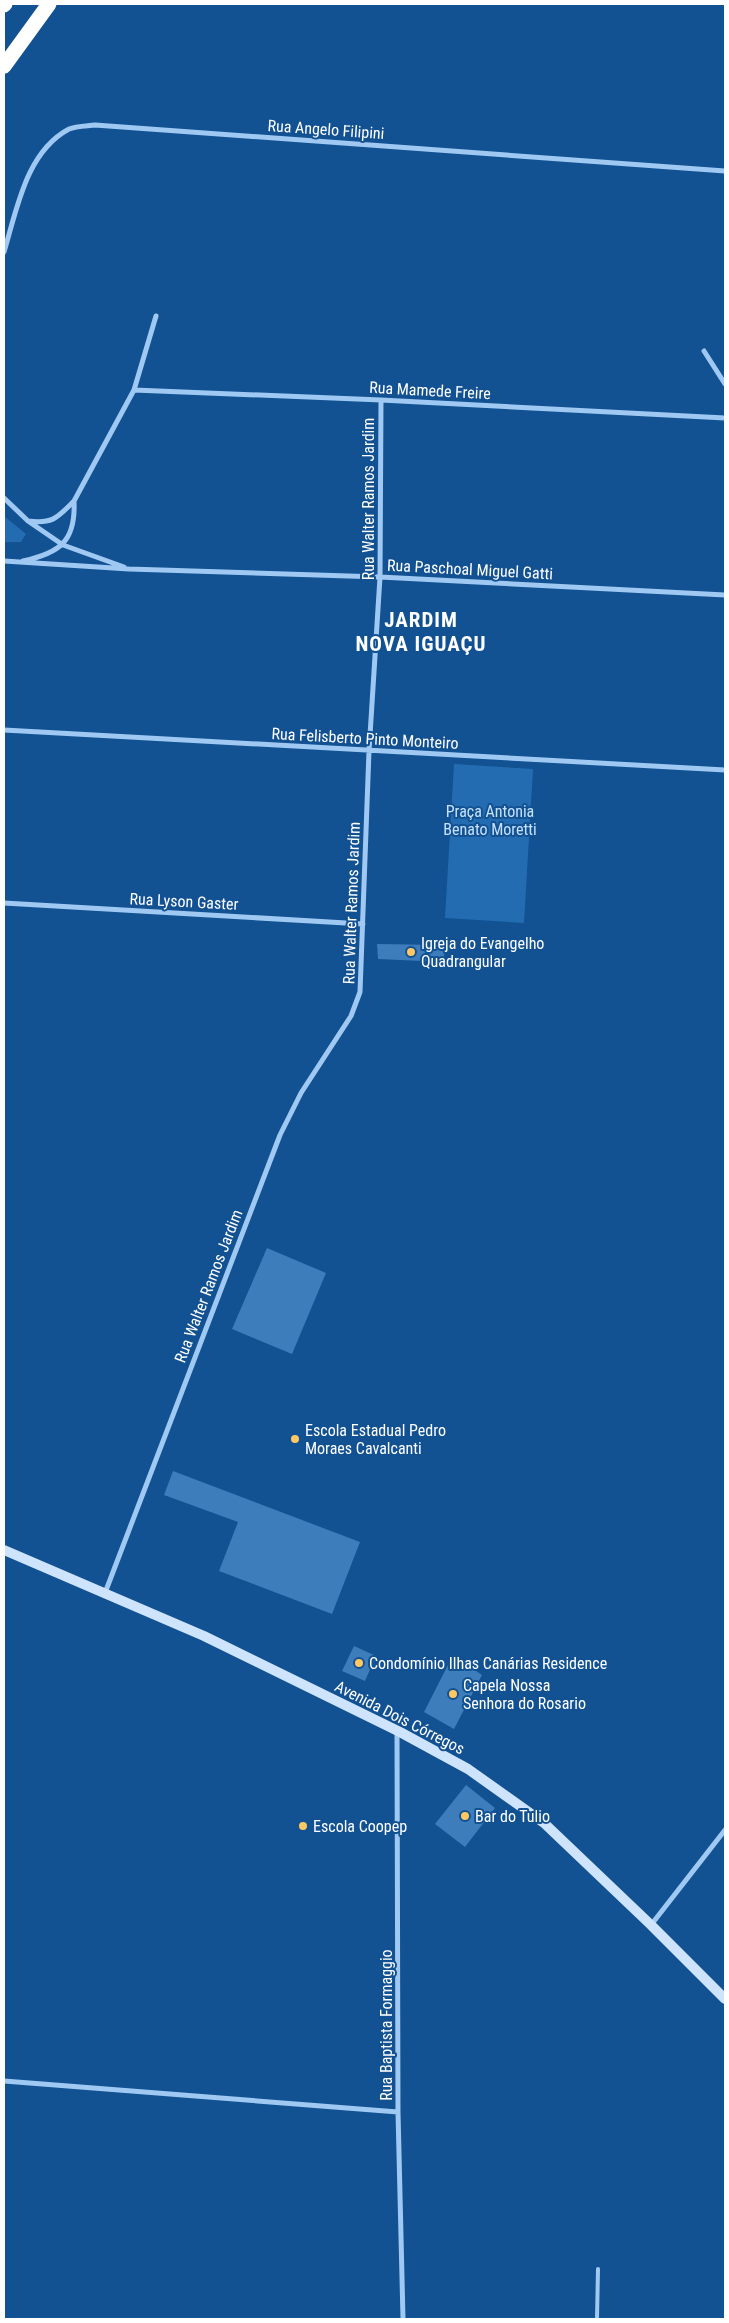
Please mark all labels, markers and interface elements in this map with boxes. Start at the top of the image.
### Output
street label: Rua Angelo Filipini [267,116,385,143]
street label: Rua Mamede Freire [369,378,491,403]
street label: Rua Walter Ramos Jardim [359,418,378,580]
street label: Rua Paschoal Miguel Gatti [387,556,553,583]
district label: JARDIM NOVA IGUAÇU [355,608,487,656]
street label: Rua Felisberto Pinto Monteiro [271,724,459,753]
park label: Praça Antonia Benato Moretti [443,802,537,839]
street label: Rua Walter Ramos Jardim [339,821,364,985]
street label: Rua Lyson Gaster [129,889,239,914]
place label: Igreja do Evangelho Quadrangular [421,934,544,971]
marker: Igreja do Evangelho Quadrangular [405,946,417,958]
street label: Rua Walter Ramos Jardim [170,1207,246,1365]
place label: Escola Estadual Pedro Moraes Cavalcanti [305,1421,446,1458]
marker: Escola Estadual Pedro Moraes Cavalcanti [289,1433,301,1445]
place label: Condomínio Ilhas Canárias Residence [369,1654,607,1673]
marker: Condomínio Ilhas Canárias Residence [353,1657,365,1669]
place label: Capela Nossa Senhora do Rosario [463,1676,586,1713]
street label: Avenida Dois Córregos [332,1677,468,1758]
marker: Capela Nossa Senhora do Rosario [447,1688,459,1700]
place label: Bar do Tulio [475,1807,550,1826]
marker: Bar do Tulio [459,1810,471,1822]
place label: Escola Coopep [313,1817,407,1836]
marker: Escola Coopep [297,1820,309,1832]
street label: Rua Baptista Formaggio [377,1949,396,2101]

